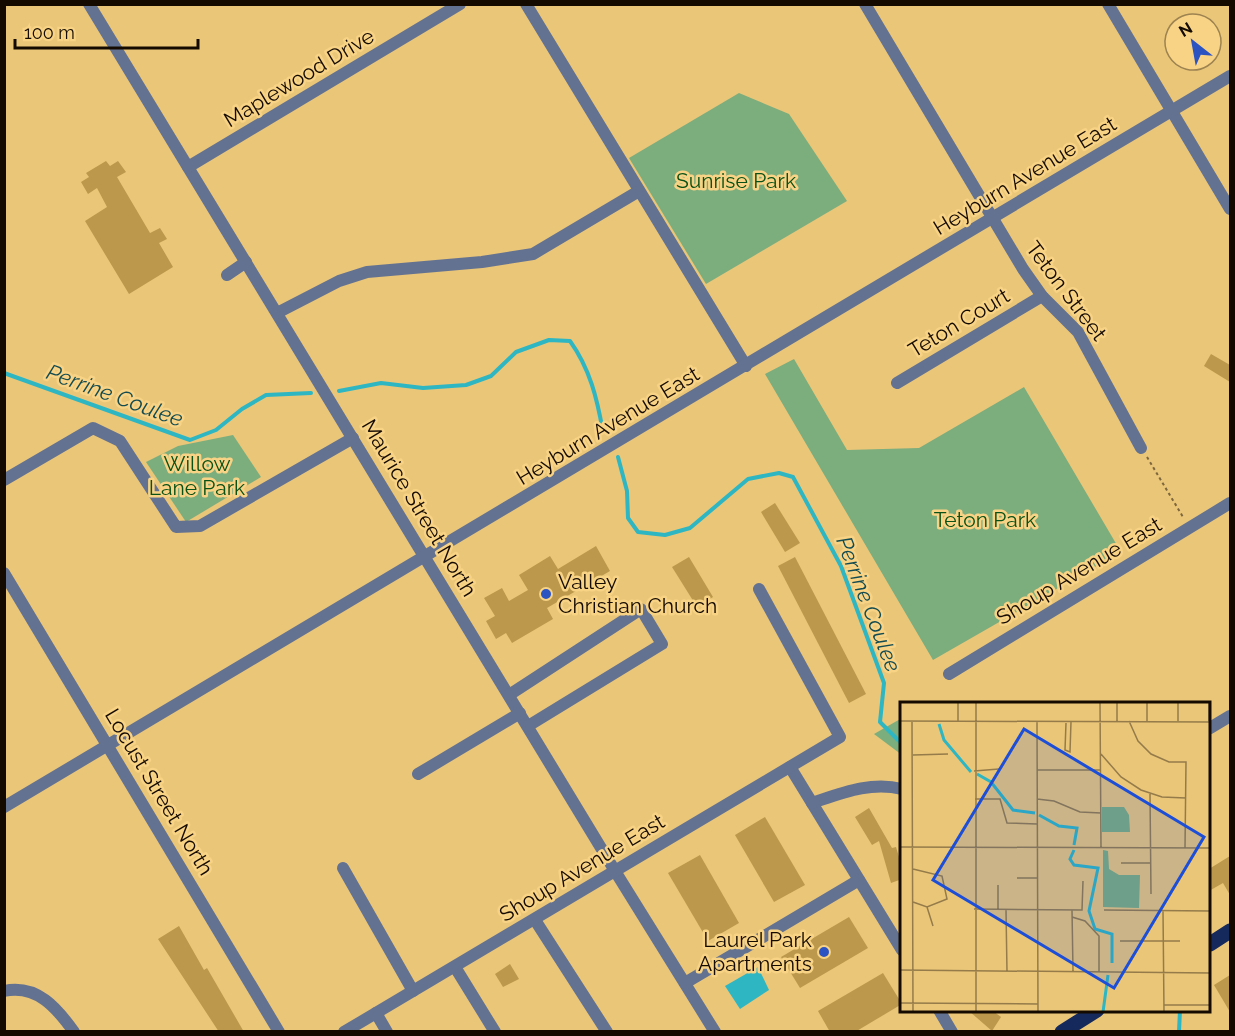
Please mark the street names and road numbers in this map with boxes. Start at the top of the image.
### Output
street label: Maplewood Drive [219,23,378,132]
street label: Heyburn Avenue East [929,111,1121,240]
street label: Teton Street [1021,236,1112,345]
street label: Teton Court [904,283,1014,362]
street label: Heyburn Avenue East [512,361,704,490]
street label: Maurice Street North [357,415,482,601]
street label: Shoup Avenue East [992,511,1166,630]
street label: Locust Street North [100,704,219,880]
street label: Shoup Avenue East [495,808,669,927]

